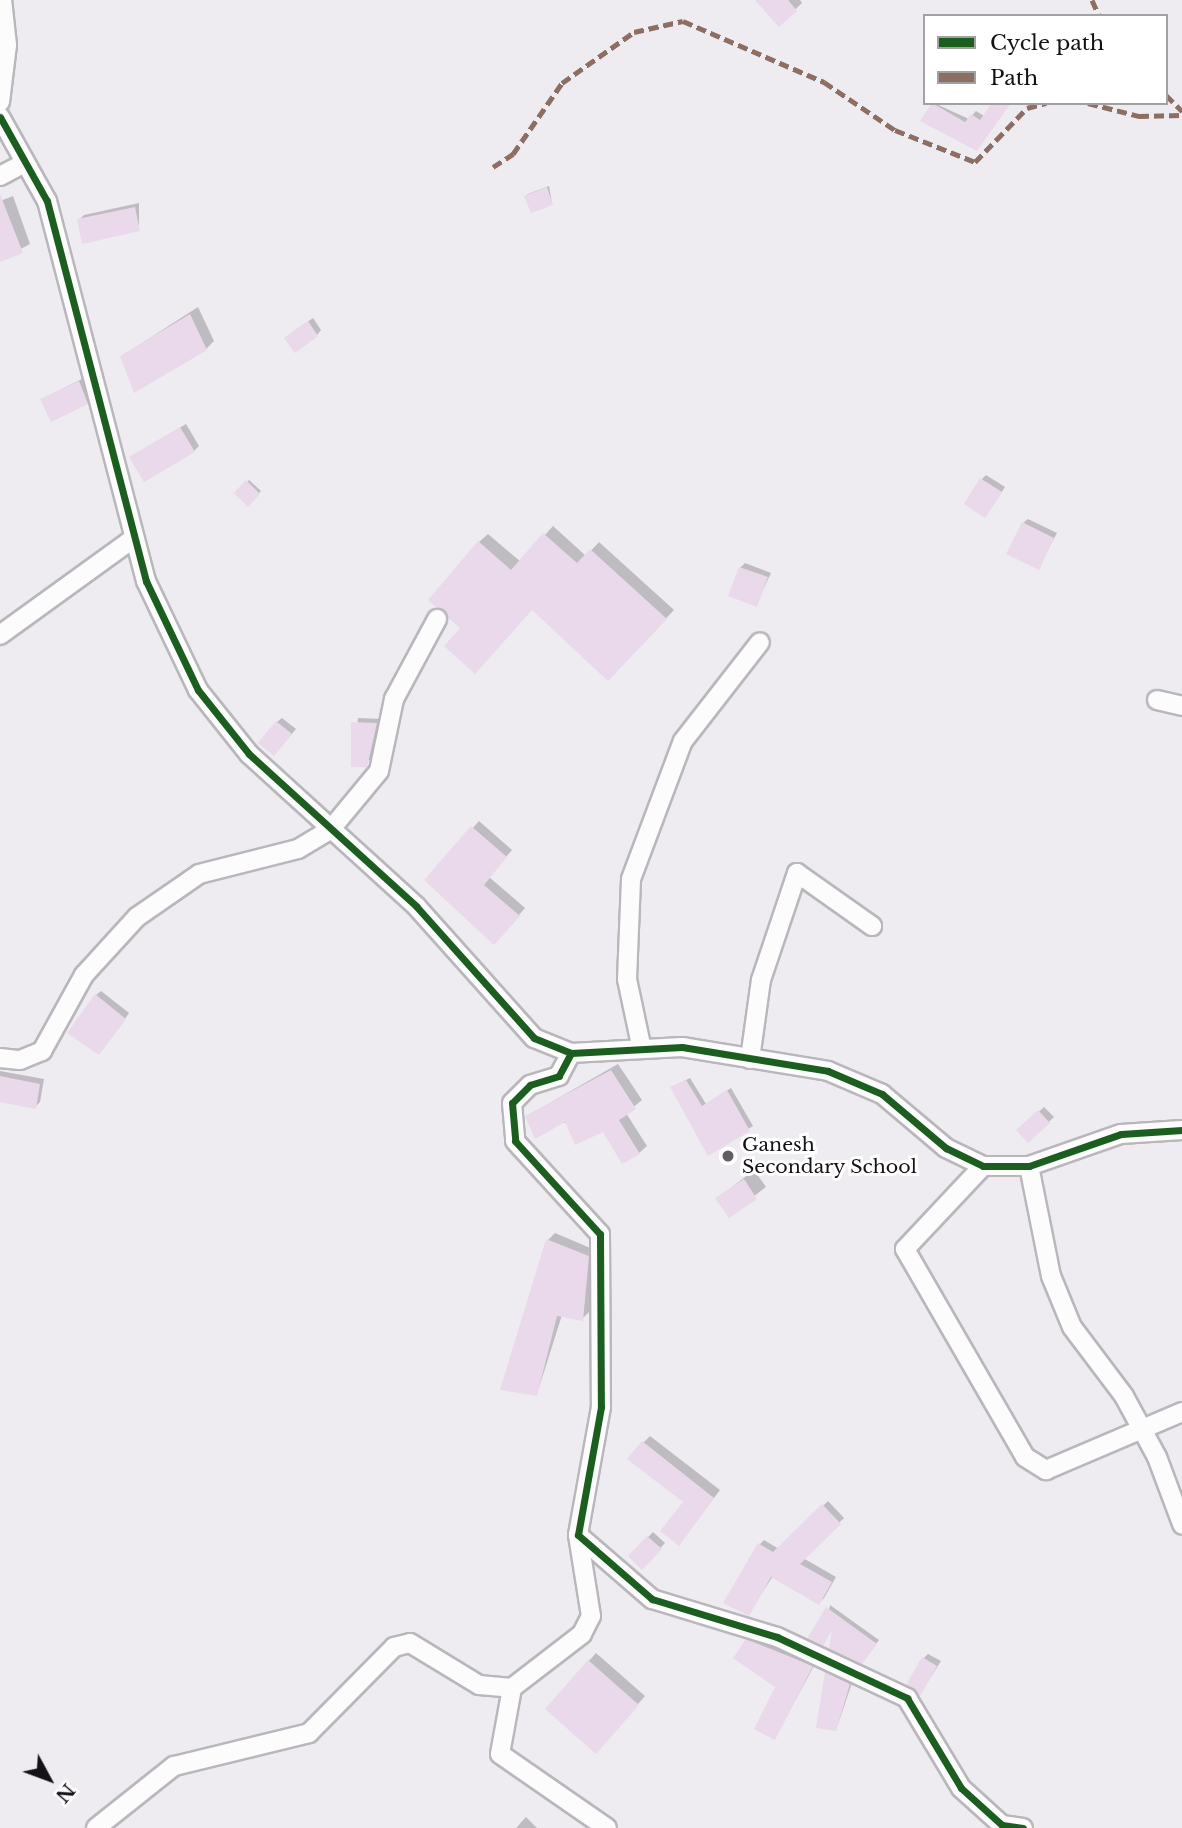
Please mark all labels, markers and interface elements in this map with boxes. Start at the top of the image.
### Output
legend [923,14,1168,105]
text: Cycle path [990,30,1104,56]
text: Path [990,65,1038,91]
place label: Ganesh Secondary School [742,1134,917,1178]
marker: Ganesh Secondary School [720,1148,736,1164]
north arrow [14,1744,84,1814]
text: N [51,1779,80,1807]

